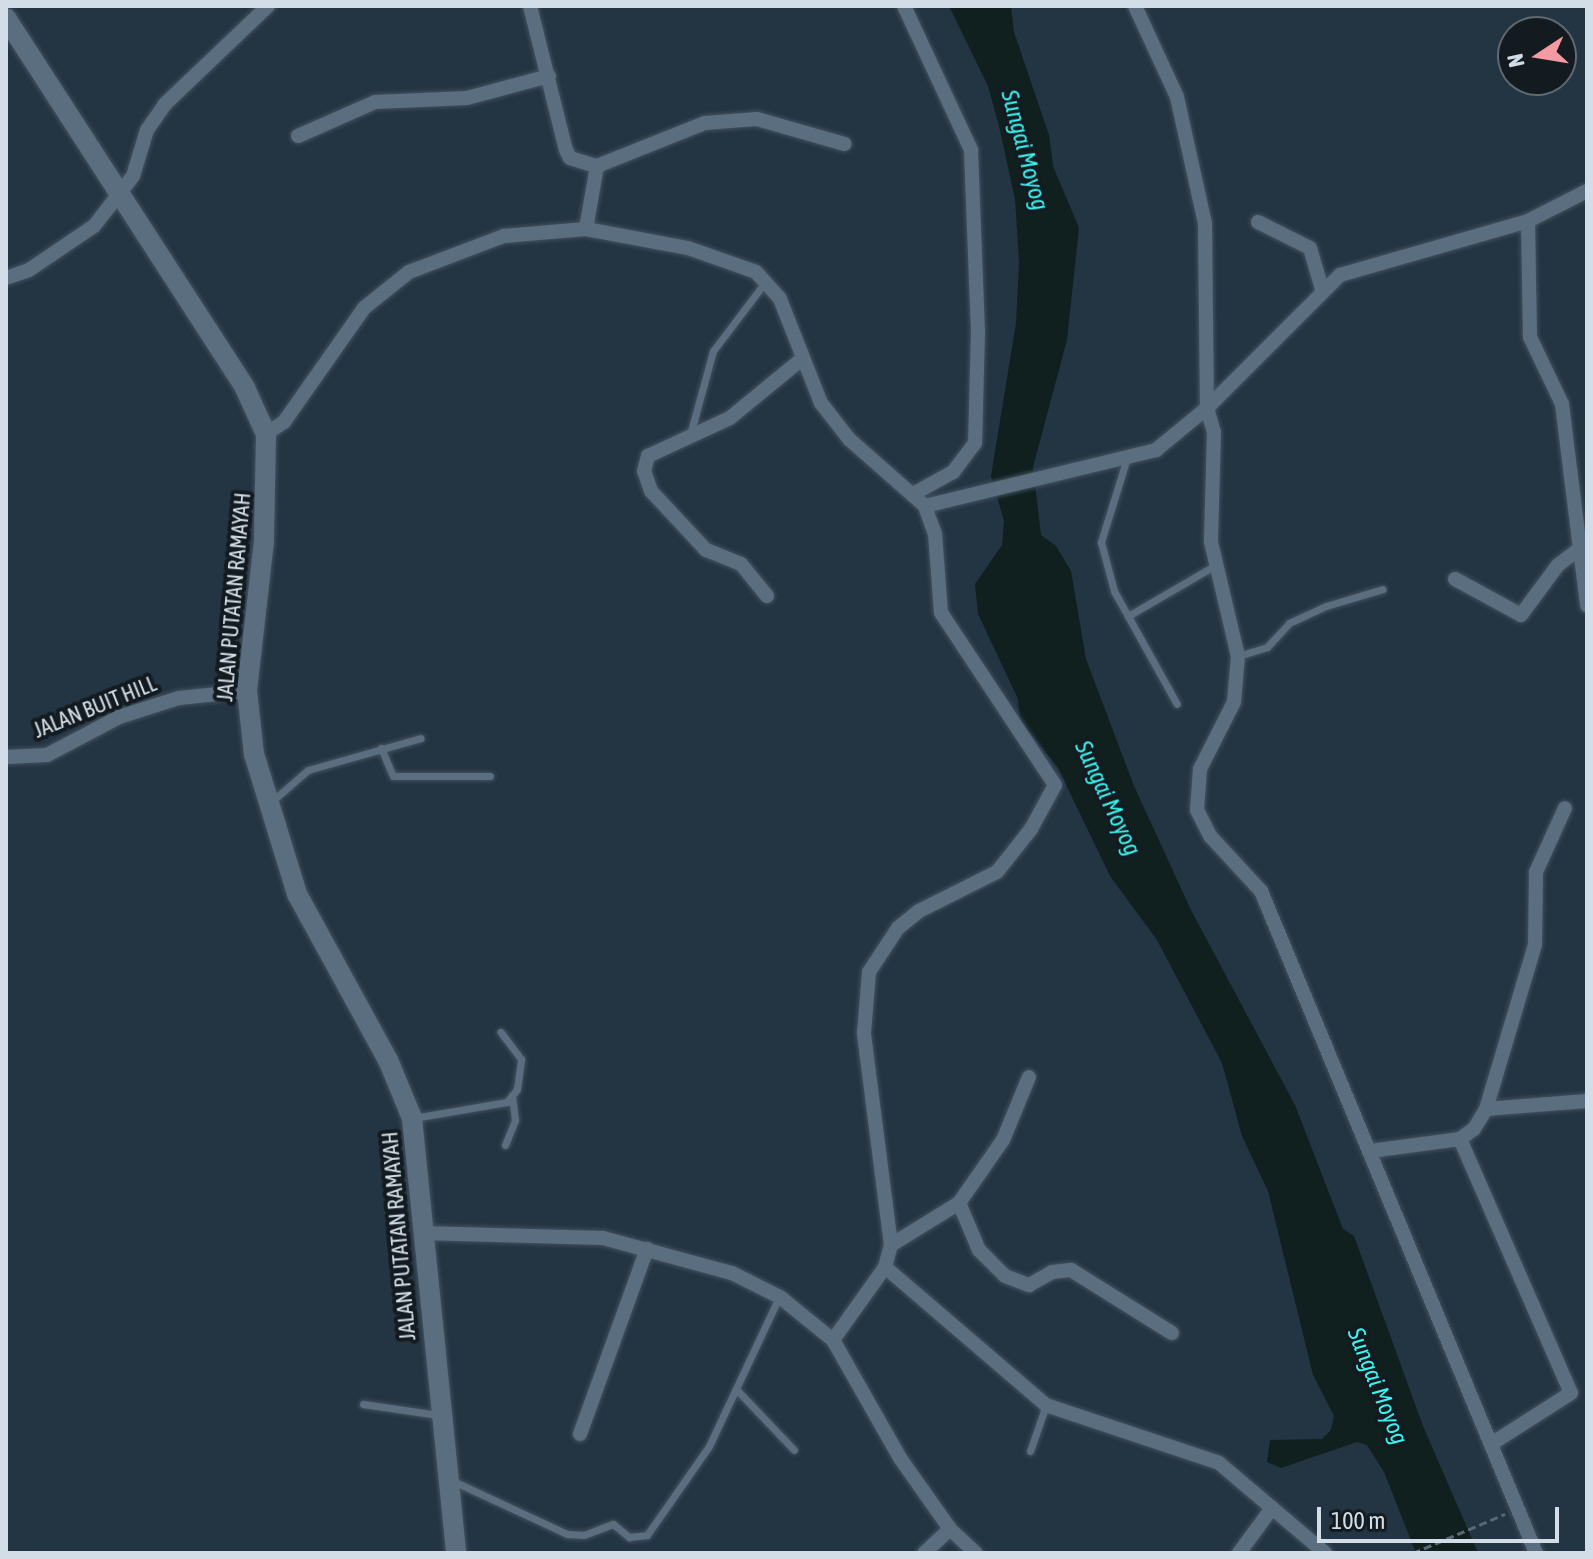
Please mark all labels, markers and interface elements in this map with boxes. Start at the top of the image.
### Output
north arrow [1497,16,1577,96]
text: N [1501,52,1530,70]
water label: Sungai Moyog [995,87,1055,213]
street label: JALAN PUTATAN RAMAYAH [212,491,256,703]
street label: JALAN BUIT HILL [30,670,160,744]
water label: Sungai Moyog [1069,736,1147,860]
street label: JALAN PUTATAN RAMAYAH [377,1130,421,1342]
water label: Sungai Moyog [1342,1323,1414,1449]
scale bar [1321,1491,1563,1541]
text: 100 m [1331,1507,1385,1534]

